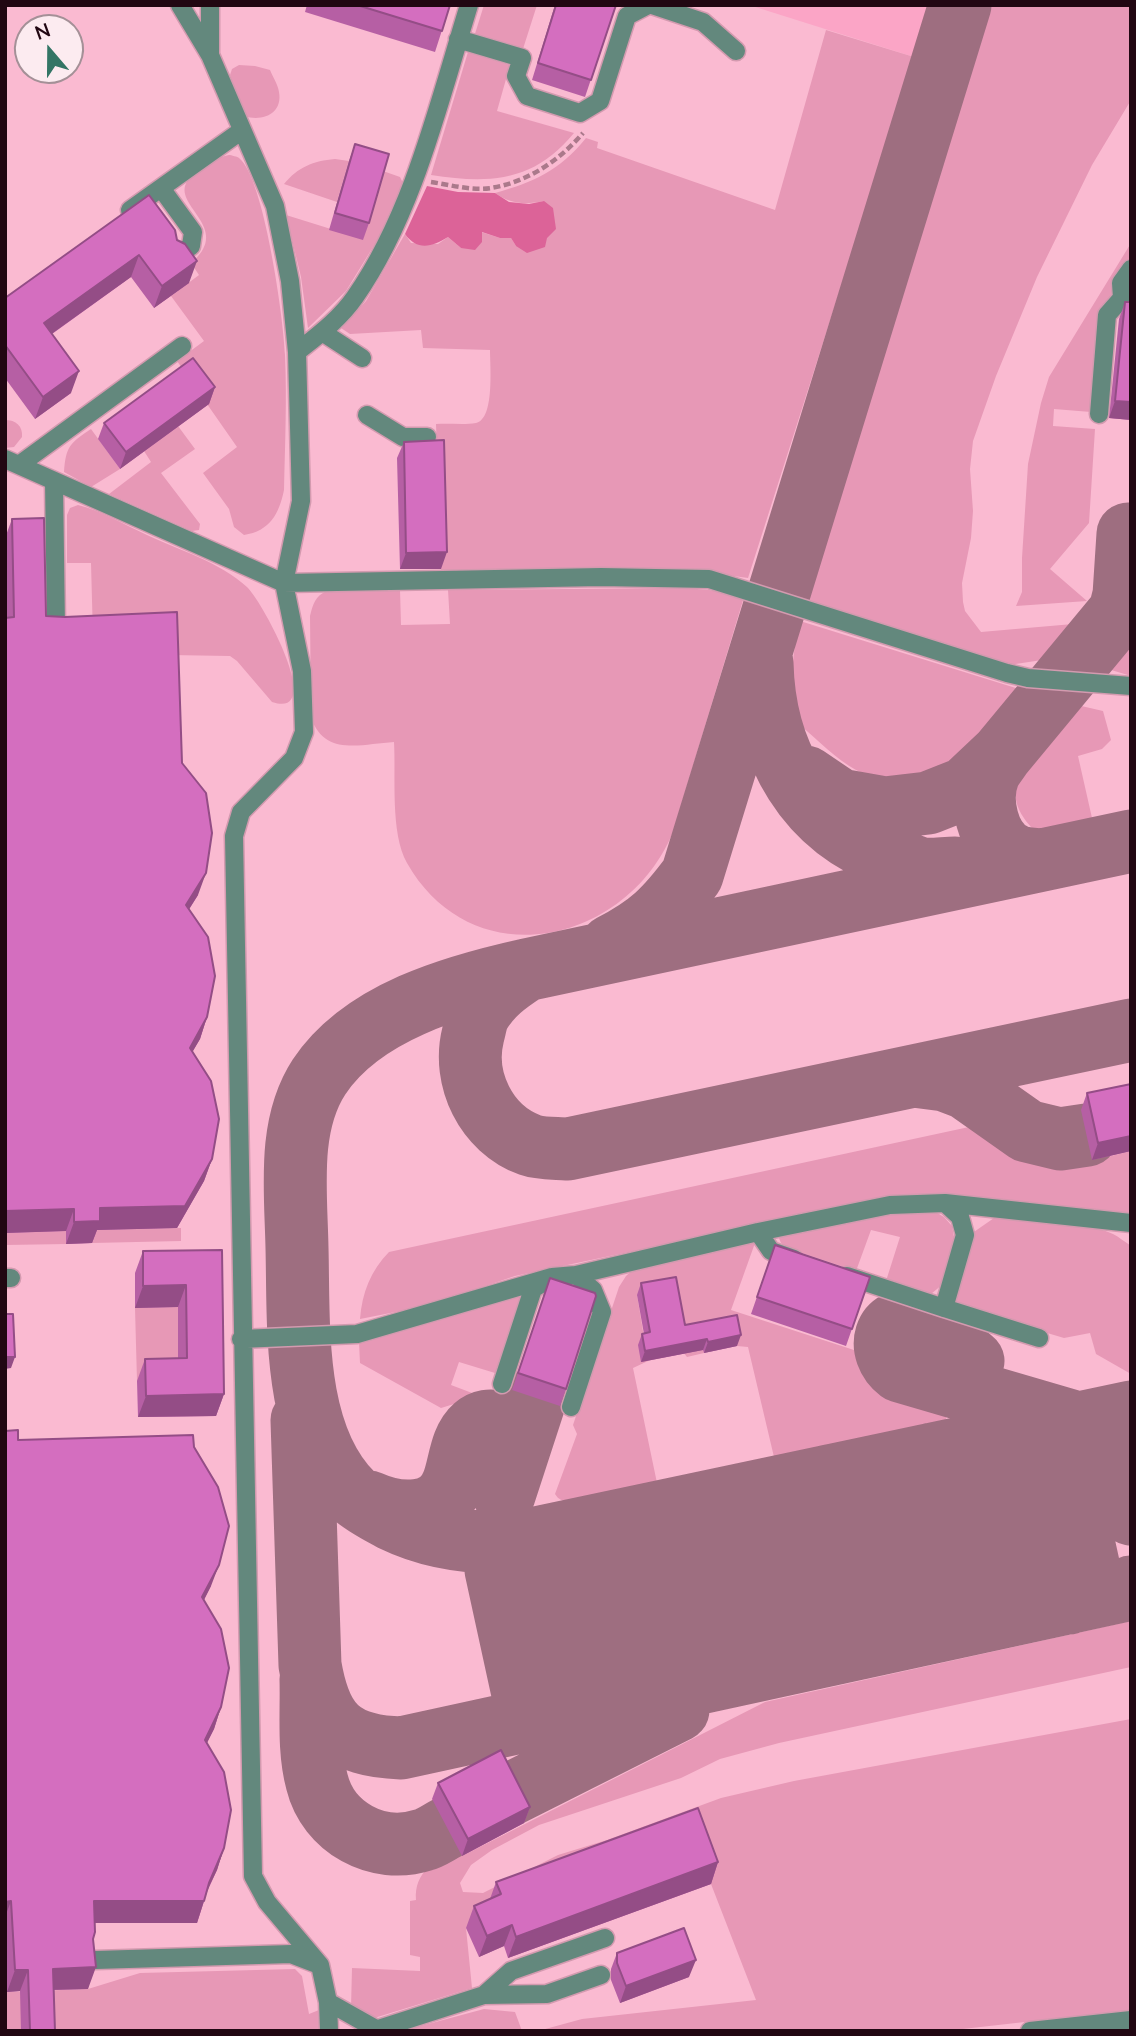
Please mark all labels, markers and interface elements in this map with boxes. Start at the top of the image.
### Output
north arrow [14,14,84,84]
text: N [32,17,53,44]

